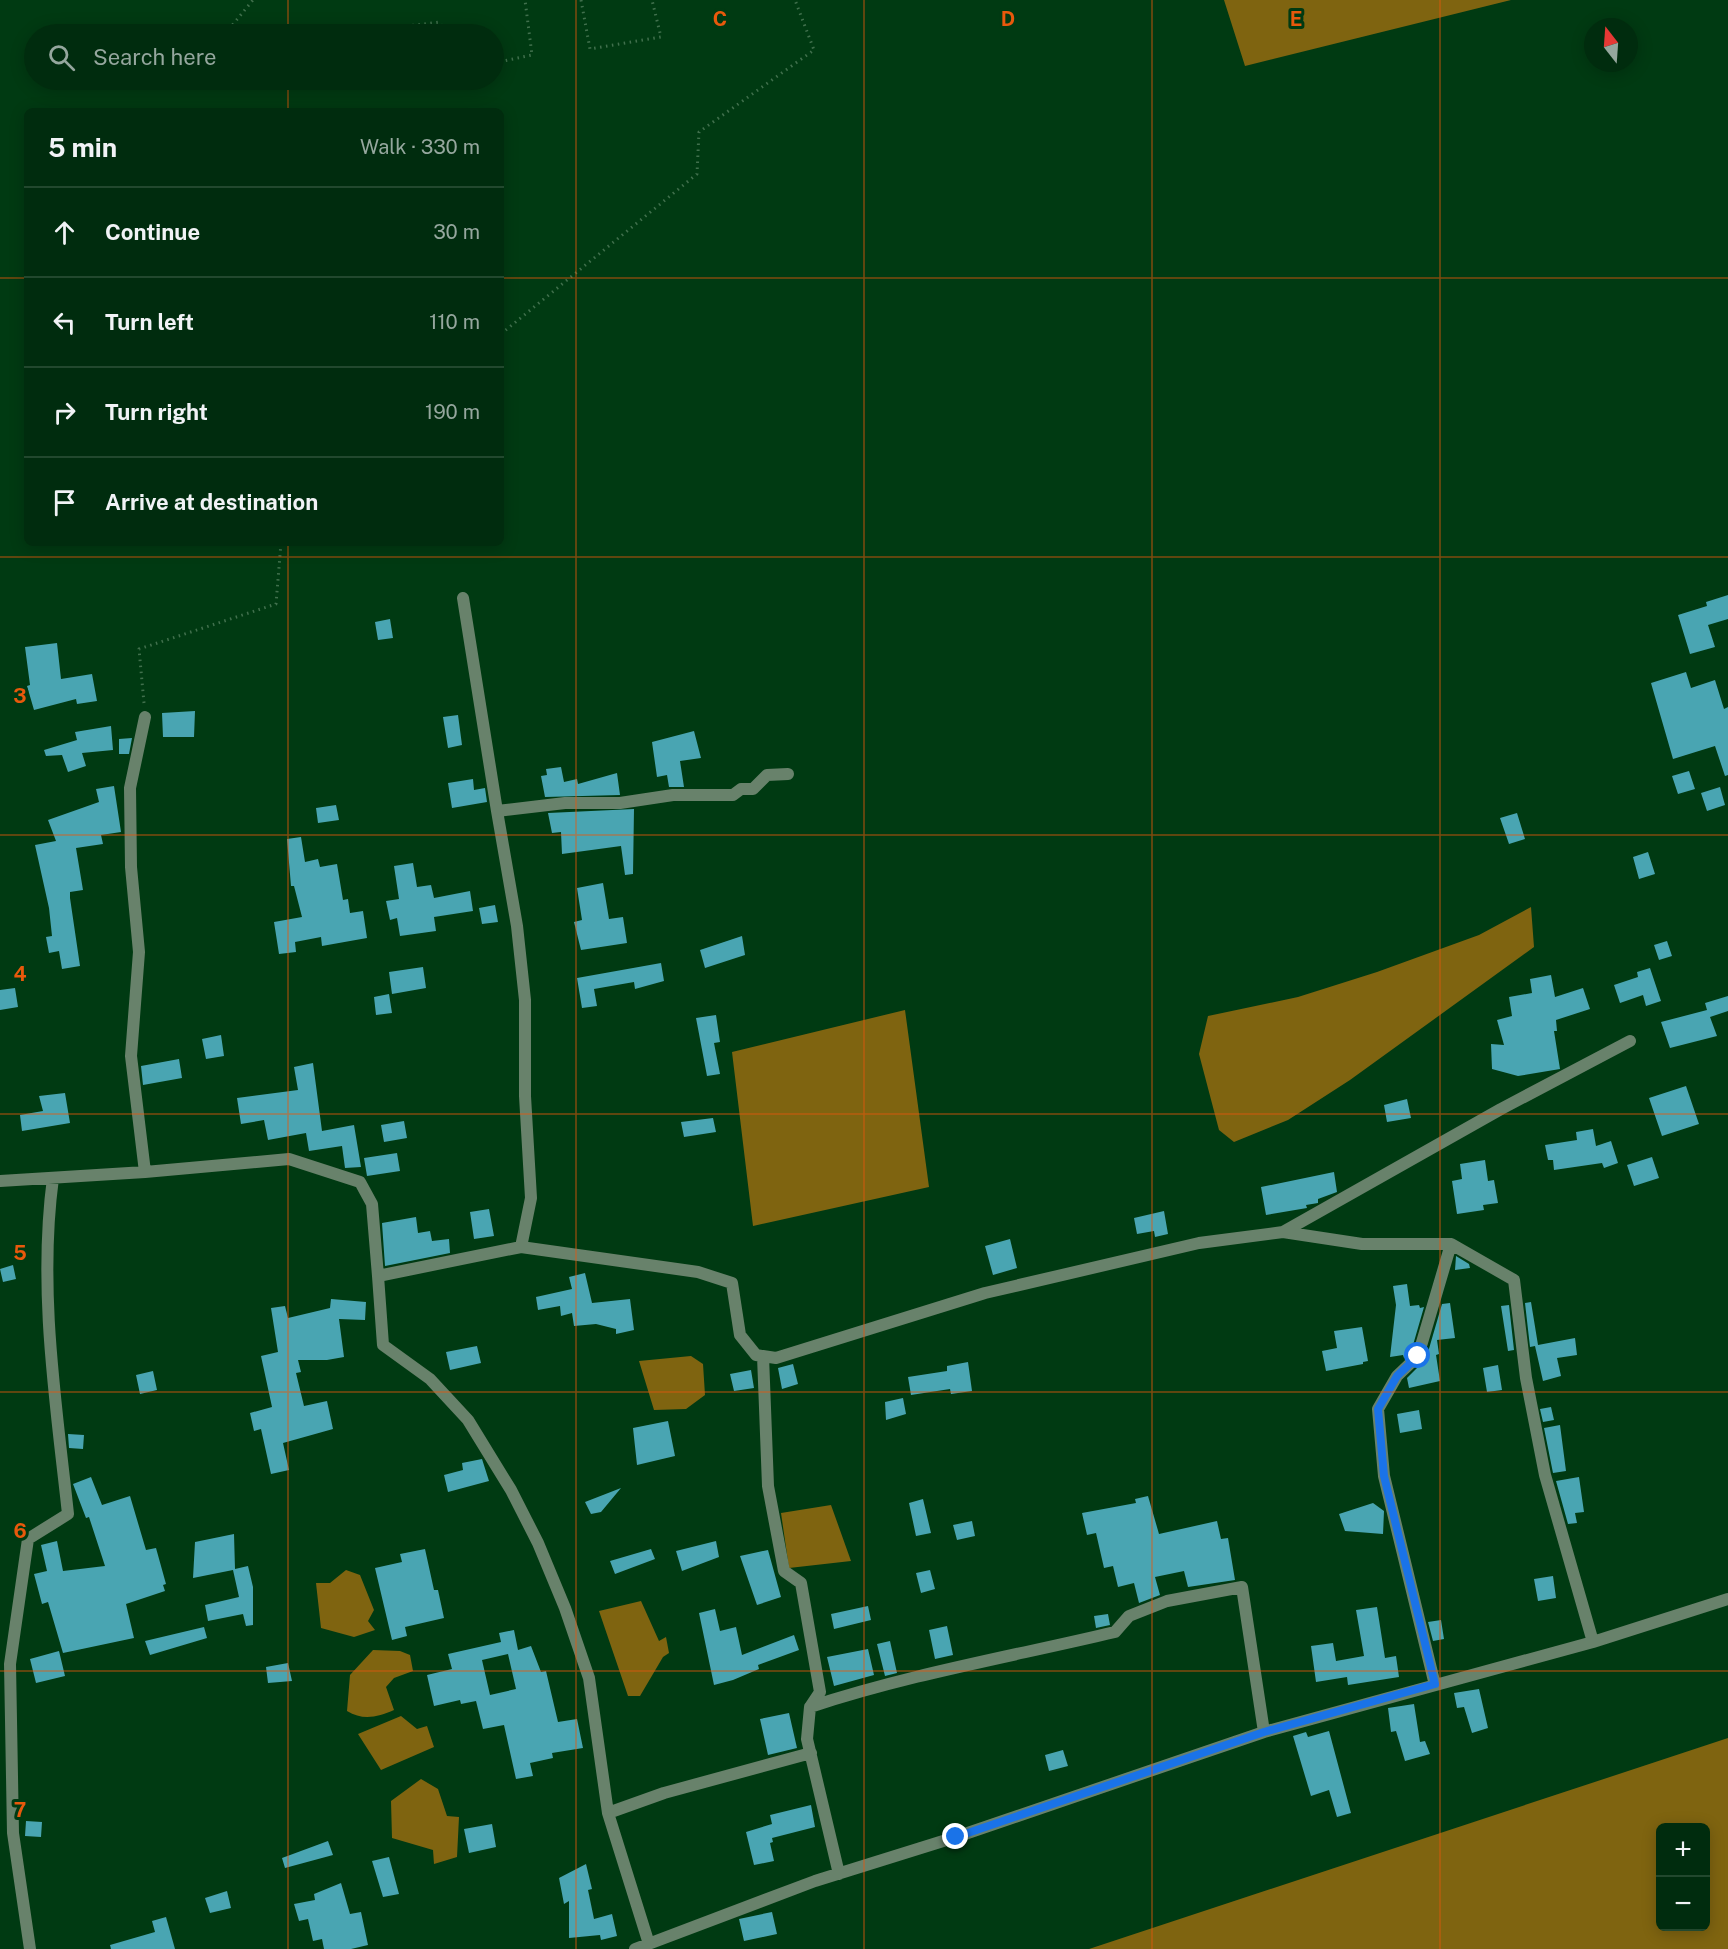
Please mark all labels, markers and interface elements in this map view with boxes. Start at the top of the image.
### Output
text: C [713,7,727,31]
text: D [1001,7,1015,31]
text: E [1290,7,1302,31]
north arrow [1584,18,1638,72]
search box [24,24,504,90]
icon: search [45,41,78,74]
text: Search here [93,44,217,70]
text: 5 min [48,132,117,163]
text: Walk · 330 m [360,135,480,159]
icon: ahead [48,216,81,249]
text: Continue [105,219,200,245]
text: 30 m [433,220,480,244]
icon: left [48,306,81,339]
text: Turn left [105,309,194,335]
text: 110 m [429,310,480,334]
icon: right [48,396,81,429]
text: Turn right [105,399,208,425]
text: 190 m [425,400,480,424]
icon: arrive [48,486,81,519]
text: Arrive at destination [105,489,318,515]
text: 3 [13,684,27,708]
text: 4 [13,962,27,986]
text: 5 [13,1241,27,1265]
route start [1404,1342,1430,1368]
text: 6 [13,1519,27,1543]
text: 7 [14,1798,26,1822]
route end [942,1823,968,1849]
map controls [1656,1823,1710,1931]
button: + [1656,1823,1710,1877]
button: − [1656,1877,1710,1931]

